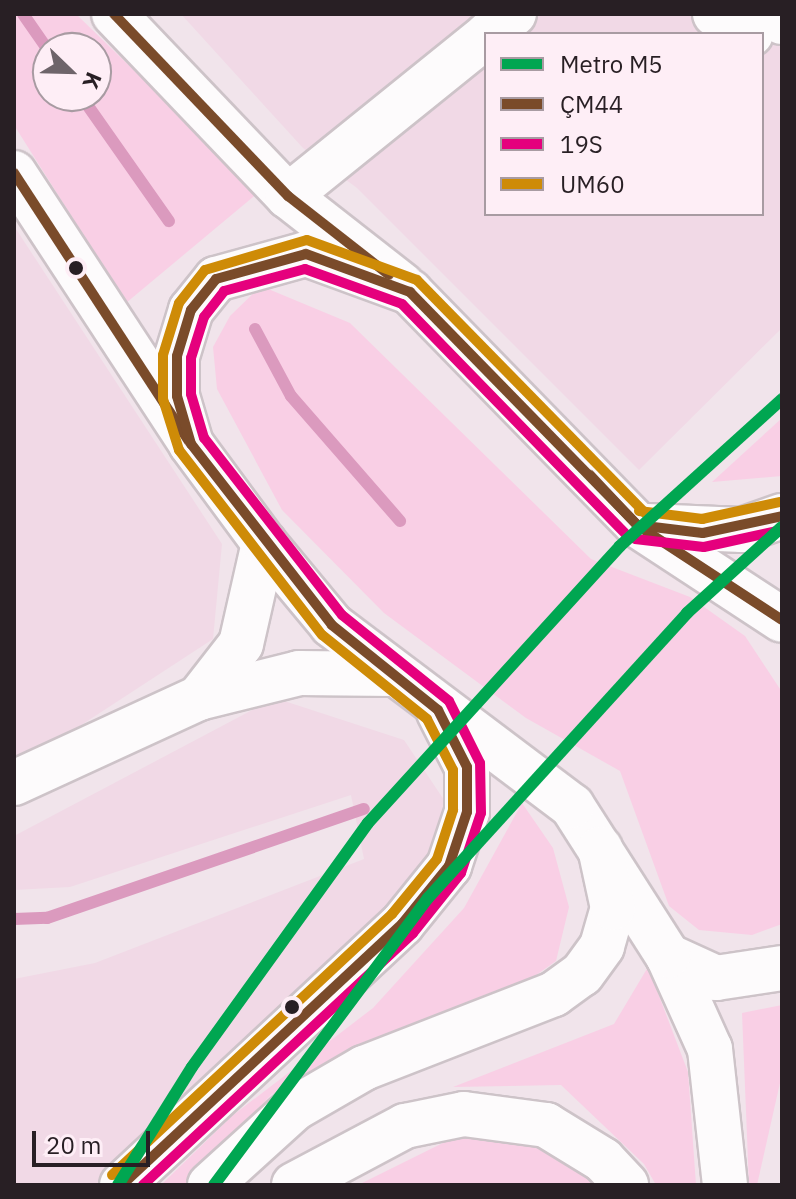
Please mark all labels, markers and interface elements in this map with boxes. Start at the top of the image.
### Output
north arrow [32,32,112,112]
legend [484,32,764,216]
text: Metro M5 [560,48,663,80]
text: K [76,68,109,94]
text: ÇM44 [560,88,623,120]
text: 19S [560,128,603,160]
text: UM60 [560,168,625,200]
unlabelled marker [68,260,84,276]
unlabelled marker [284,999,300,1015]
scale bar [36,1115,154,1165]
text: 20 m [46,1129,101,1161]

